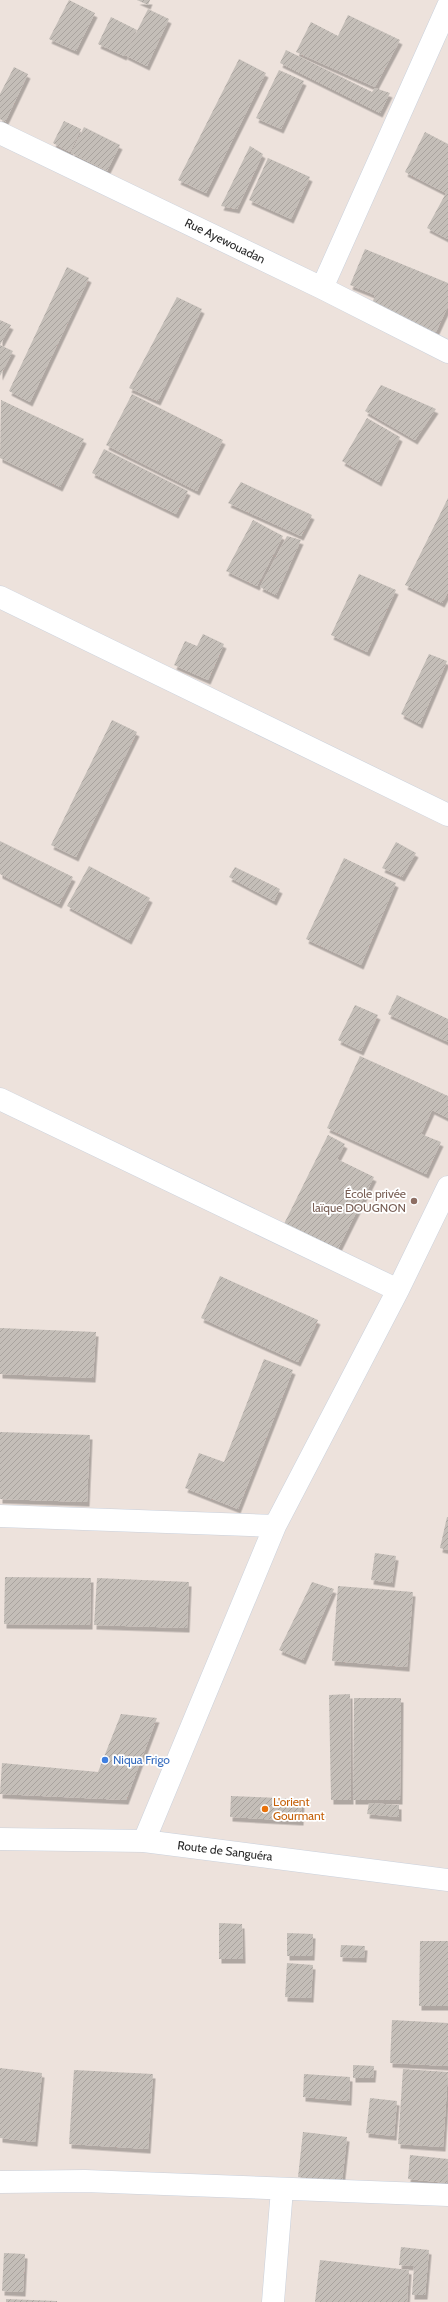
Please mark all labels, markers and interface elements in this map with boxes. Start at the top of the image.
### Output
street label: Rue Ayewouadan [183,215,268,267]
place label: École privée laïque DOUGNON [312,1186,406,1215]
marker: École privée laïque DOUGNON [409,1196,419,1206]
place label: Niqua Frigo [113,1752,170,1767]
marker: Niqua Frigo [100,1755,110,1765]
place label: L'orient Gourmant [273,1794,325,1823]
marker: L'orient Gourmant [260,1804,270,1814]
street label: Route de Sanguéra [177,1837,274,1864]

